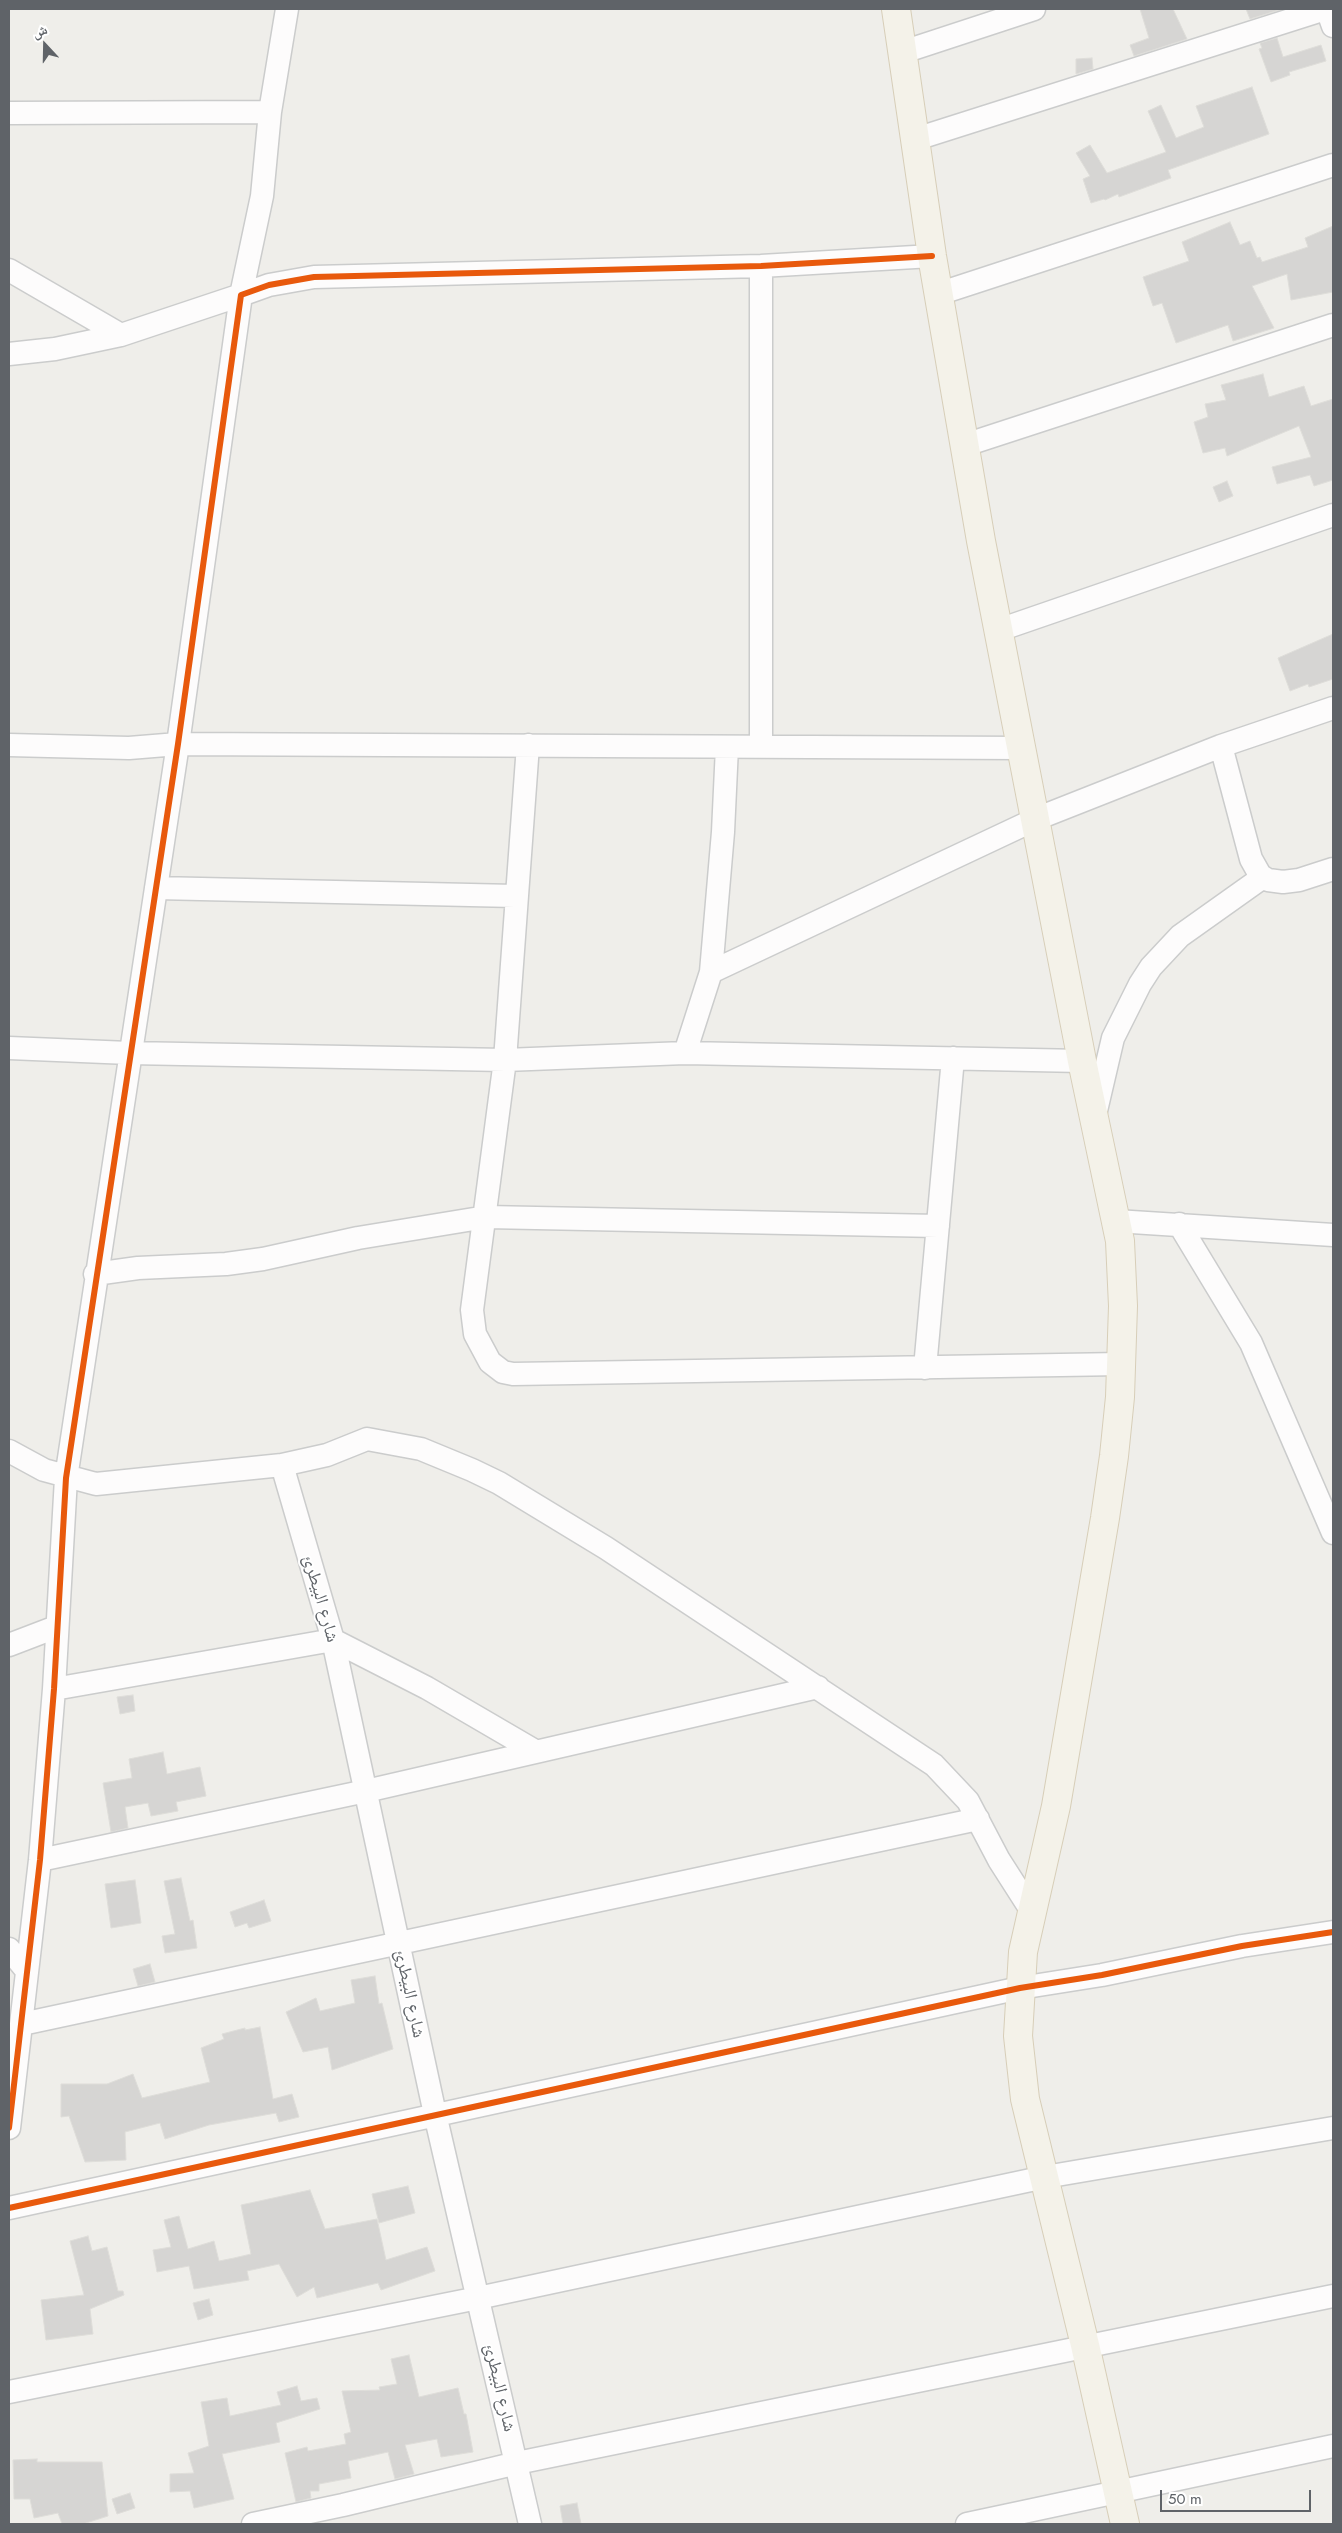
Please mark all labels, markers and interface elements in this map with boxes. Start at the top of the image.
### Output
text: ش [29,19,50,43]
north arrow [20,20,70,70]
street label: شارع البيطرئ [297,1553,343,1645]
street label: شارع البيطرئ [389,1948,429,2040]
street label: شارع البيطرئ [478,2342,520,2434]
scale bar [1162,2480,1313,2512]
text: 50 m [1168,2488,1202,2510]

